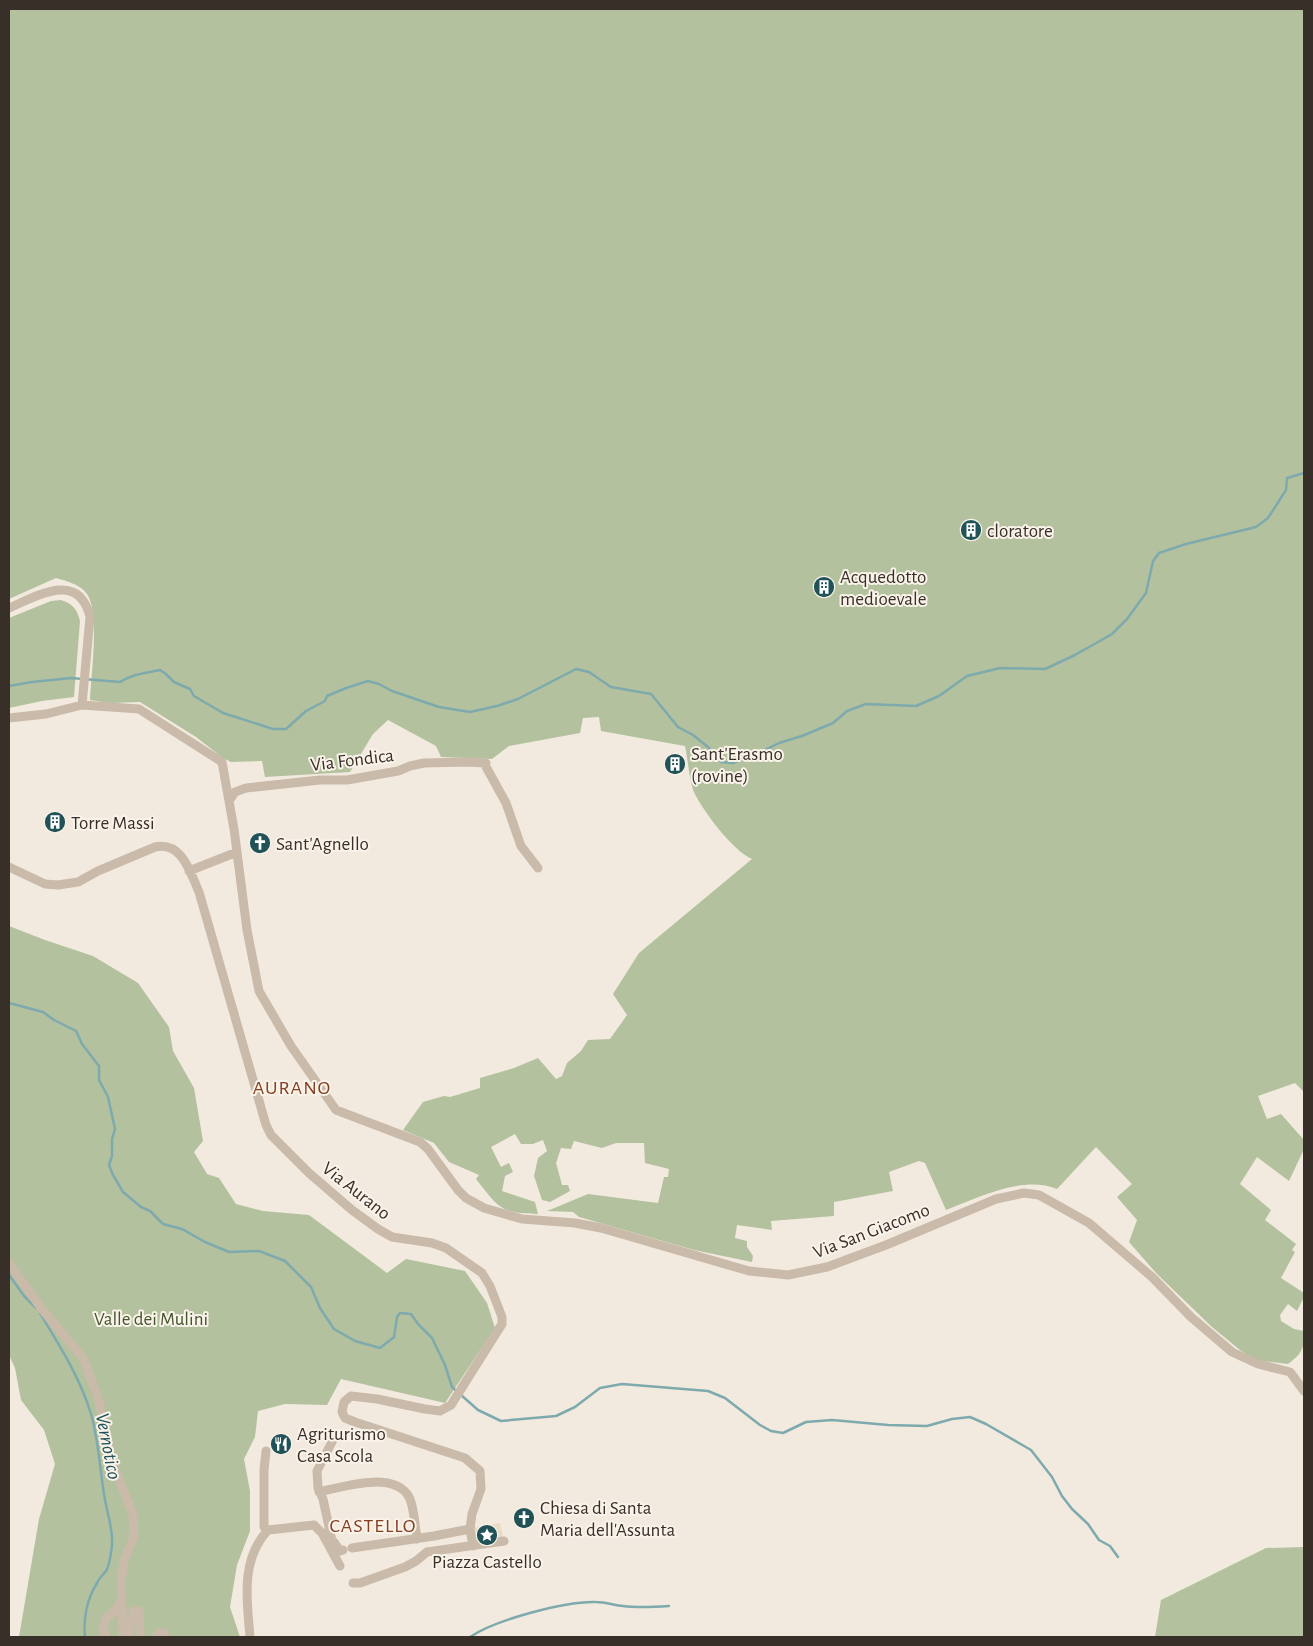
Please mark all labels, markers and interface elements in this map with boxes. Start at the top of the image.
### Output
building icon: cloratore [959,518,983,542]
place label: cloratore [987,522,1053,541]
place label: Acquedotto medioevale [840,568,926,609]
building icon: Acquedotto medioevale [812,575,836,599]
place label: Sant'Erasmo (rovine) [691,745,783,786]
street label: Via Fondica [309,746,395,775]
building icon: Sant'Erasmo (rovine) [663,752,687,776]
building icon: Torre Massi [43,810,67,834]
place label: Torre Massi [71,814,155,833]
church icon: Sant'Agnello [248,831,272,855]
place label: Sant'Agnello [276,835,369,854]
district label: AURANO [253,1078,331,1098]
street label: Via Aurano [318,1159,394,1224]
street label: Via San Giacomo [811,1200,932,1262]
park label: Valle dei Mulini [94,1310,208,1329]
water label: Vernotico [92,1411,124,1481]
place label: Agriturismo Casa Scola [297,1425,386,1466]
restaurant icon: Agriturismo Casa Scola [269,1432,293,1456]
place label: Chiesa di Santa Maria dell'Assunta [540,1499,675,1540]
church icon: Chiesa di Santa Maria dell'Assunta [512,1506,536,1530]
district label: CASTELLO [329,1516,417,1536]
place icon: Piazza Castello [475,1523,499,1547]
place label: Piazza Castello [432,1553,542,1572]

